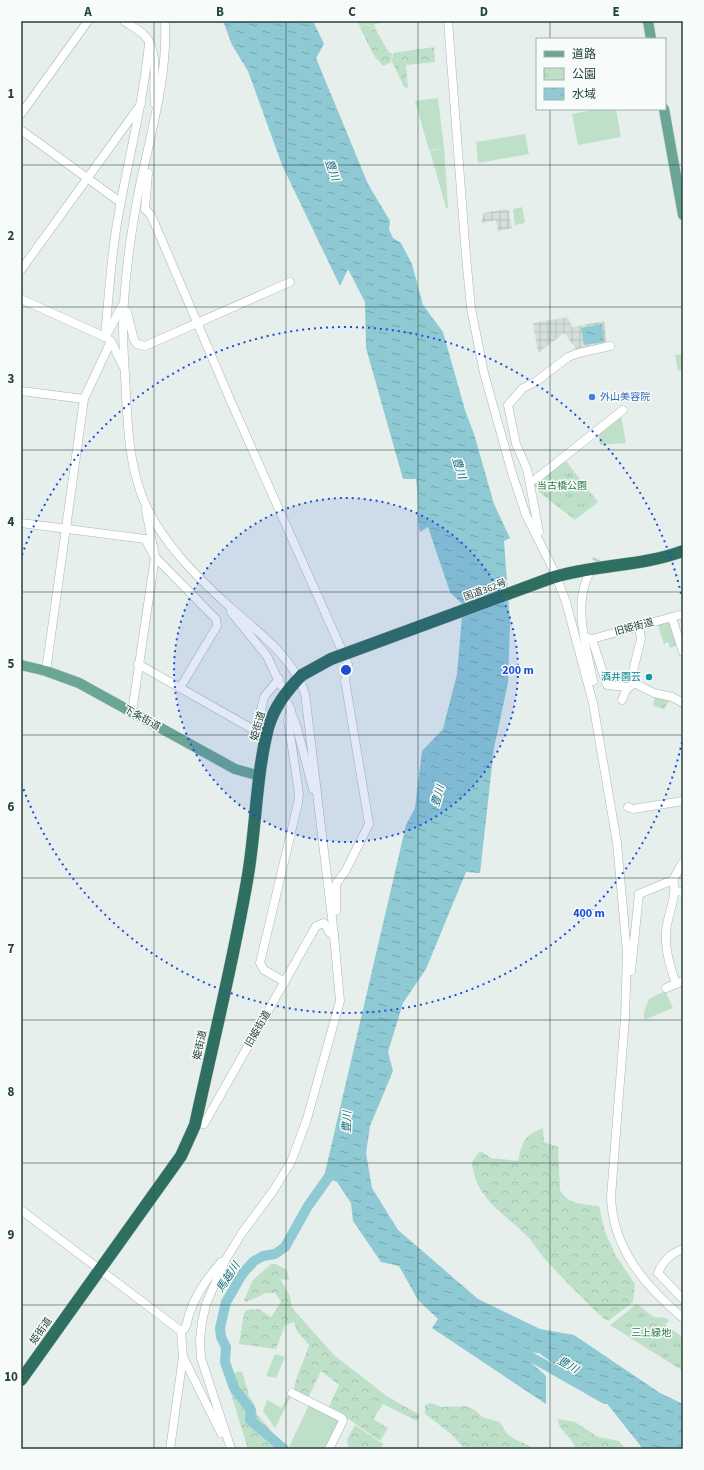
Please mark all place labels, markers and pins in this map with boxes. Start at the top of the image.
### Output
place label: 外山美容院 [600,390,650,404]
marker: 外山美容院 [587,392,597,402]
centre of rings [339,663,353,677]
place label: 酒井園芸 [601,670,641,684]
marker: 酒井園芸 [644,672,654,682]

